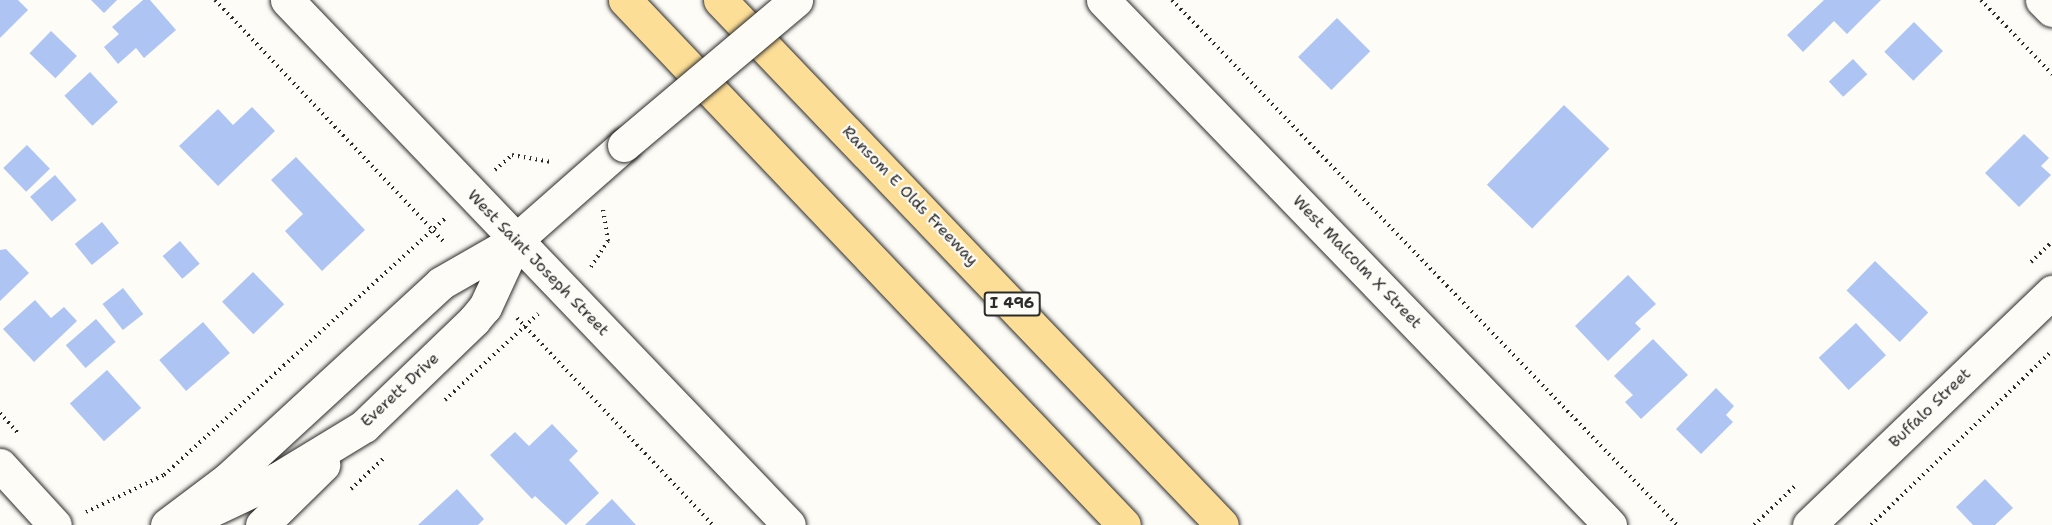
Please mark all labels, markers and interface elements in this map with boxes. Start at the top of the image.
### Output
street label: Ransom E Olds Freeway [838,122,982,270]
street label: West Saint Joseph Street [463,186,613,340]
street label: West Malcolm X Street [1288,191,1426,333]
road number: I 496 [984,292,1040,316]
street label: Everett Drive [357,349,443,431]
street label: Buffalo Street [1885,364,1975,452]

